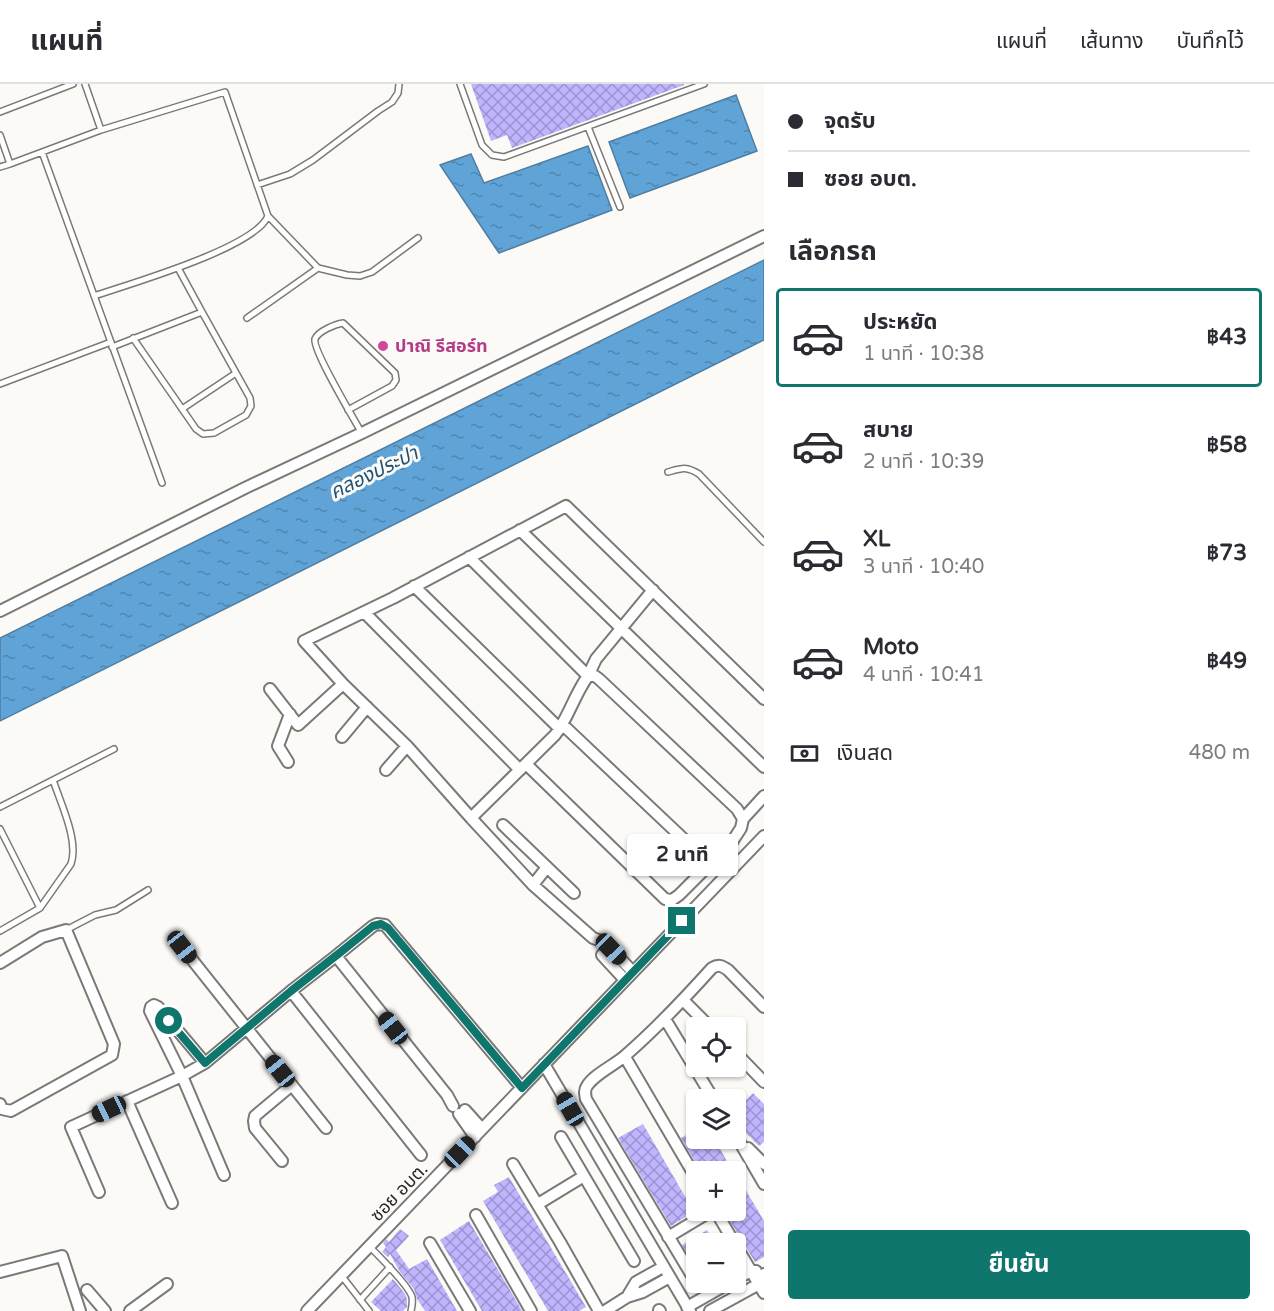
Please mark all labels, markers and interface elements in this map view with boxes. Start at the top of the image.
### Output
text: แผนที่ [30,24,103,58]
text: แผนที่ [996,29,1047,54]
text: เส้นทาง [1080,29,1144,54]
text: บันทึกไว้ [1177,29,1244,54]
text: จุดรับ [824,108,876,134]
text: ซอย อบต. [824,166,917,192]
text: เลือกรถ [788,235,877,268]
text: ประหยัด [863,309,938,335]
icon: car [791,311,845,365]
text: ฿43 [1207,324,1247,350]
place label: ปาณิ รีสอร์ท [395,335,488,357]
marker: ปาณิ รีสอร์ท [376,339,390,353]
text: 1 นาที · 10:38 [863,342,984,366]
text: สบาย [863,417,913,443]
icon: car [791,419,845,473]
text: ฿58 [1207,432,1247,458]
water label: คลองประปา [326,441,423,505]
text: 2 นาที · 10:39 [863,450,984,474]
text: XL [863,526,890,552]
icon: car [791,527,845,581]
text: ฿73 [1207,540,1247,566]
text: 3 นาที · 10:40 [863,555,984,579]
text: Moto [863,634,919,660]
icon: car [791,635,845,689]
text: ฿49 [1207,648,1247,674]
text: 4 นาที · 10:41 [863,663,984,687]
icon: cash [788,737,821,770]
text: เงินสด [836,740,893,766]
text: 480 m [1189,741,1250,765]
callout: 2 นาที [626,834,738,876]
text: 2 นาที [656,843,709,867]
route end [668,907,695,934]
car [164,927,200,967]
car [592,930,630,968]
route start [155,1007,182,1034]
car [375,1008,411,1048]
map controls [686,1017,746,1293]
button: locate [686,1017,746,1077]
car [262,1051,298,1091]
car [553,1089,587,1129]
button: layers [686,1089,746,1149]
car [89,1093,129,1125]
car [441,1133,479,1171]
street label: ซอย อบต. [366,1158,432,1226]
button: + [686,1161,746,1221]
button: ยืนยัน [788,1230,1250,1299]
button: − [686,1233,746,1293]

